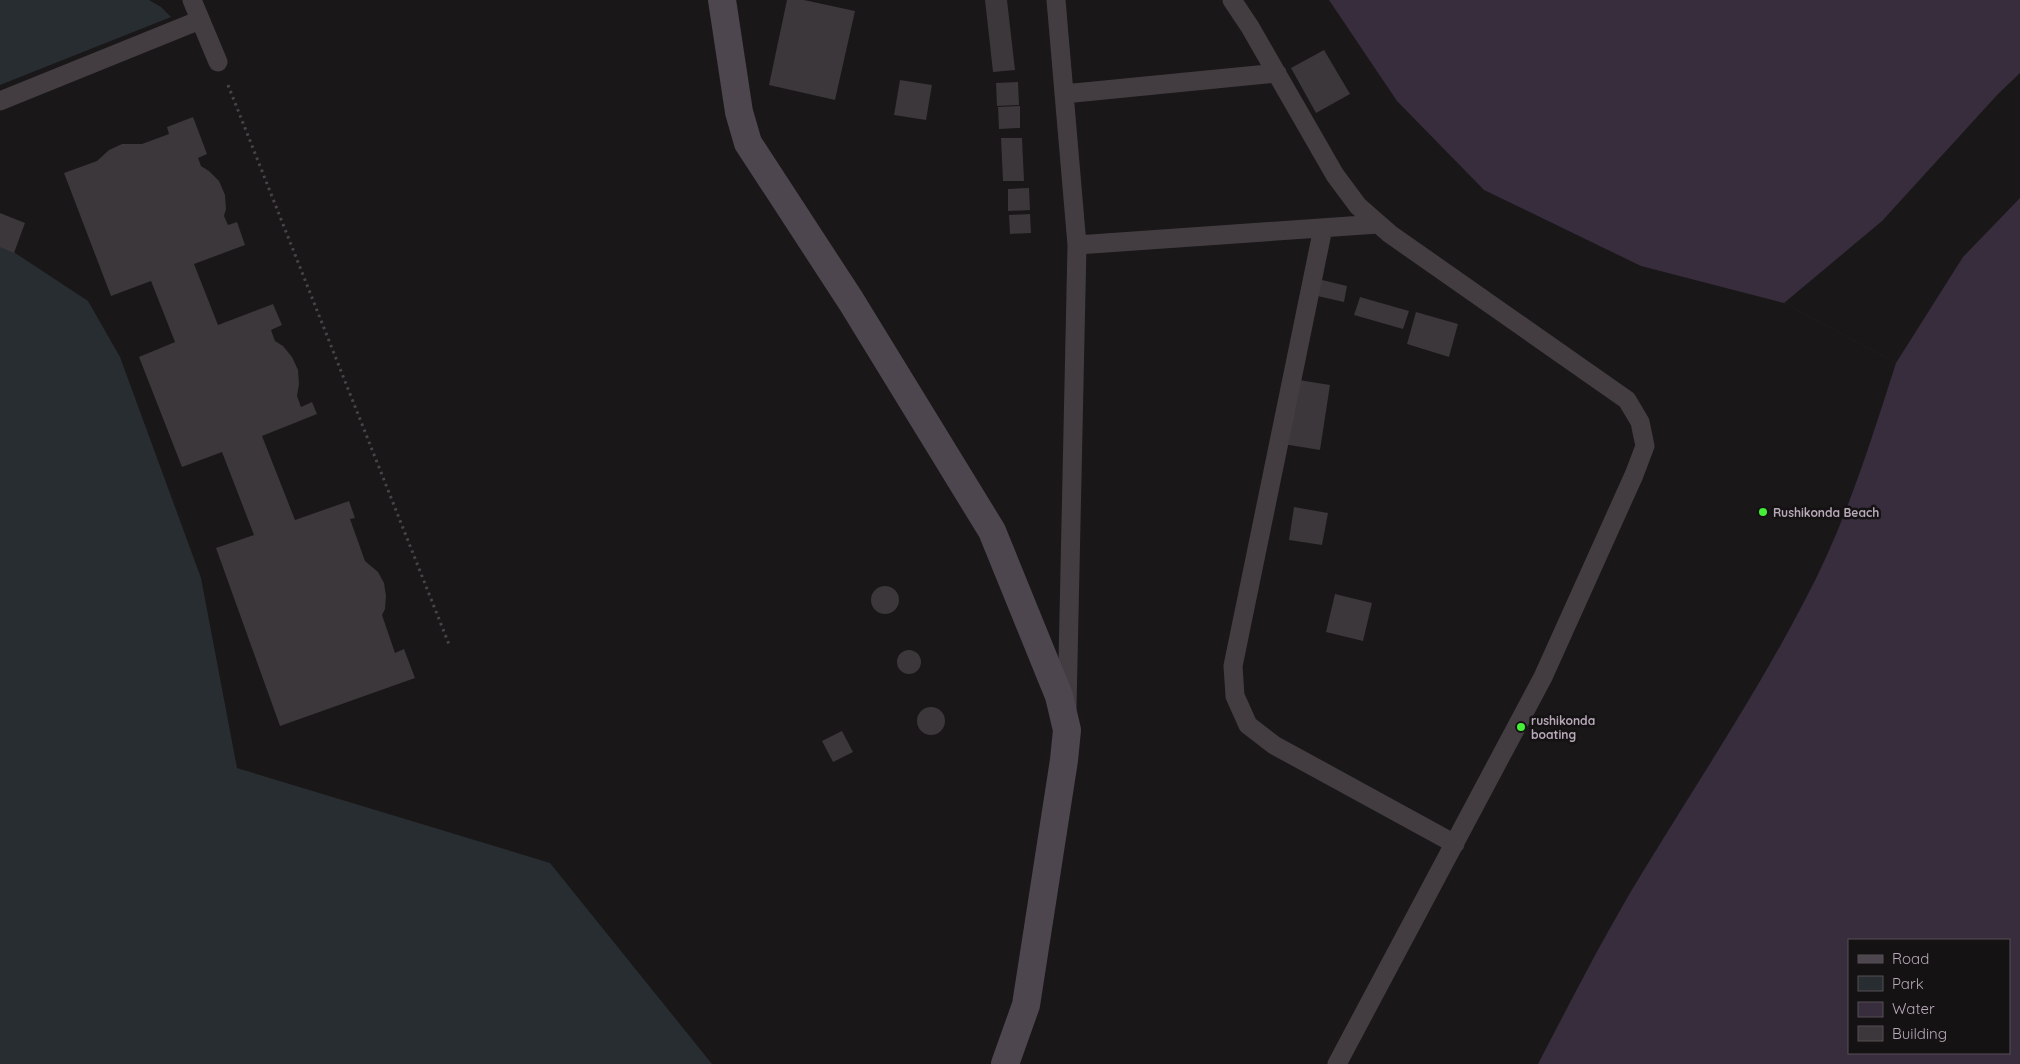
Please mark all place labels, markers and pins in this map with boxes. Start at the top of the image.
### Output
place label: Rushikonda Beach [1773,505,1879,520]
marker: Rushikonda Beach [1757,506,1769,518]
place label: rushikonda boating [1531,713,1595,742]
marker: rushikonda boating [1515,721,1527,733]

